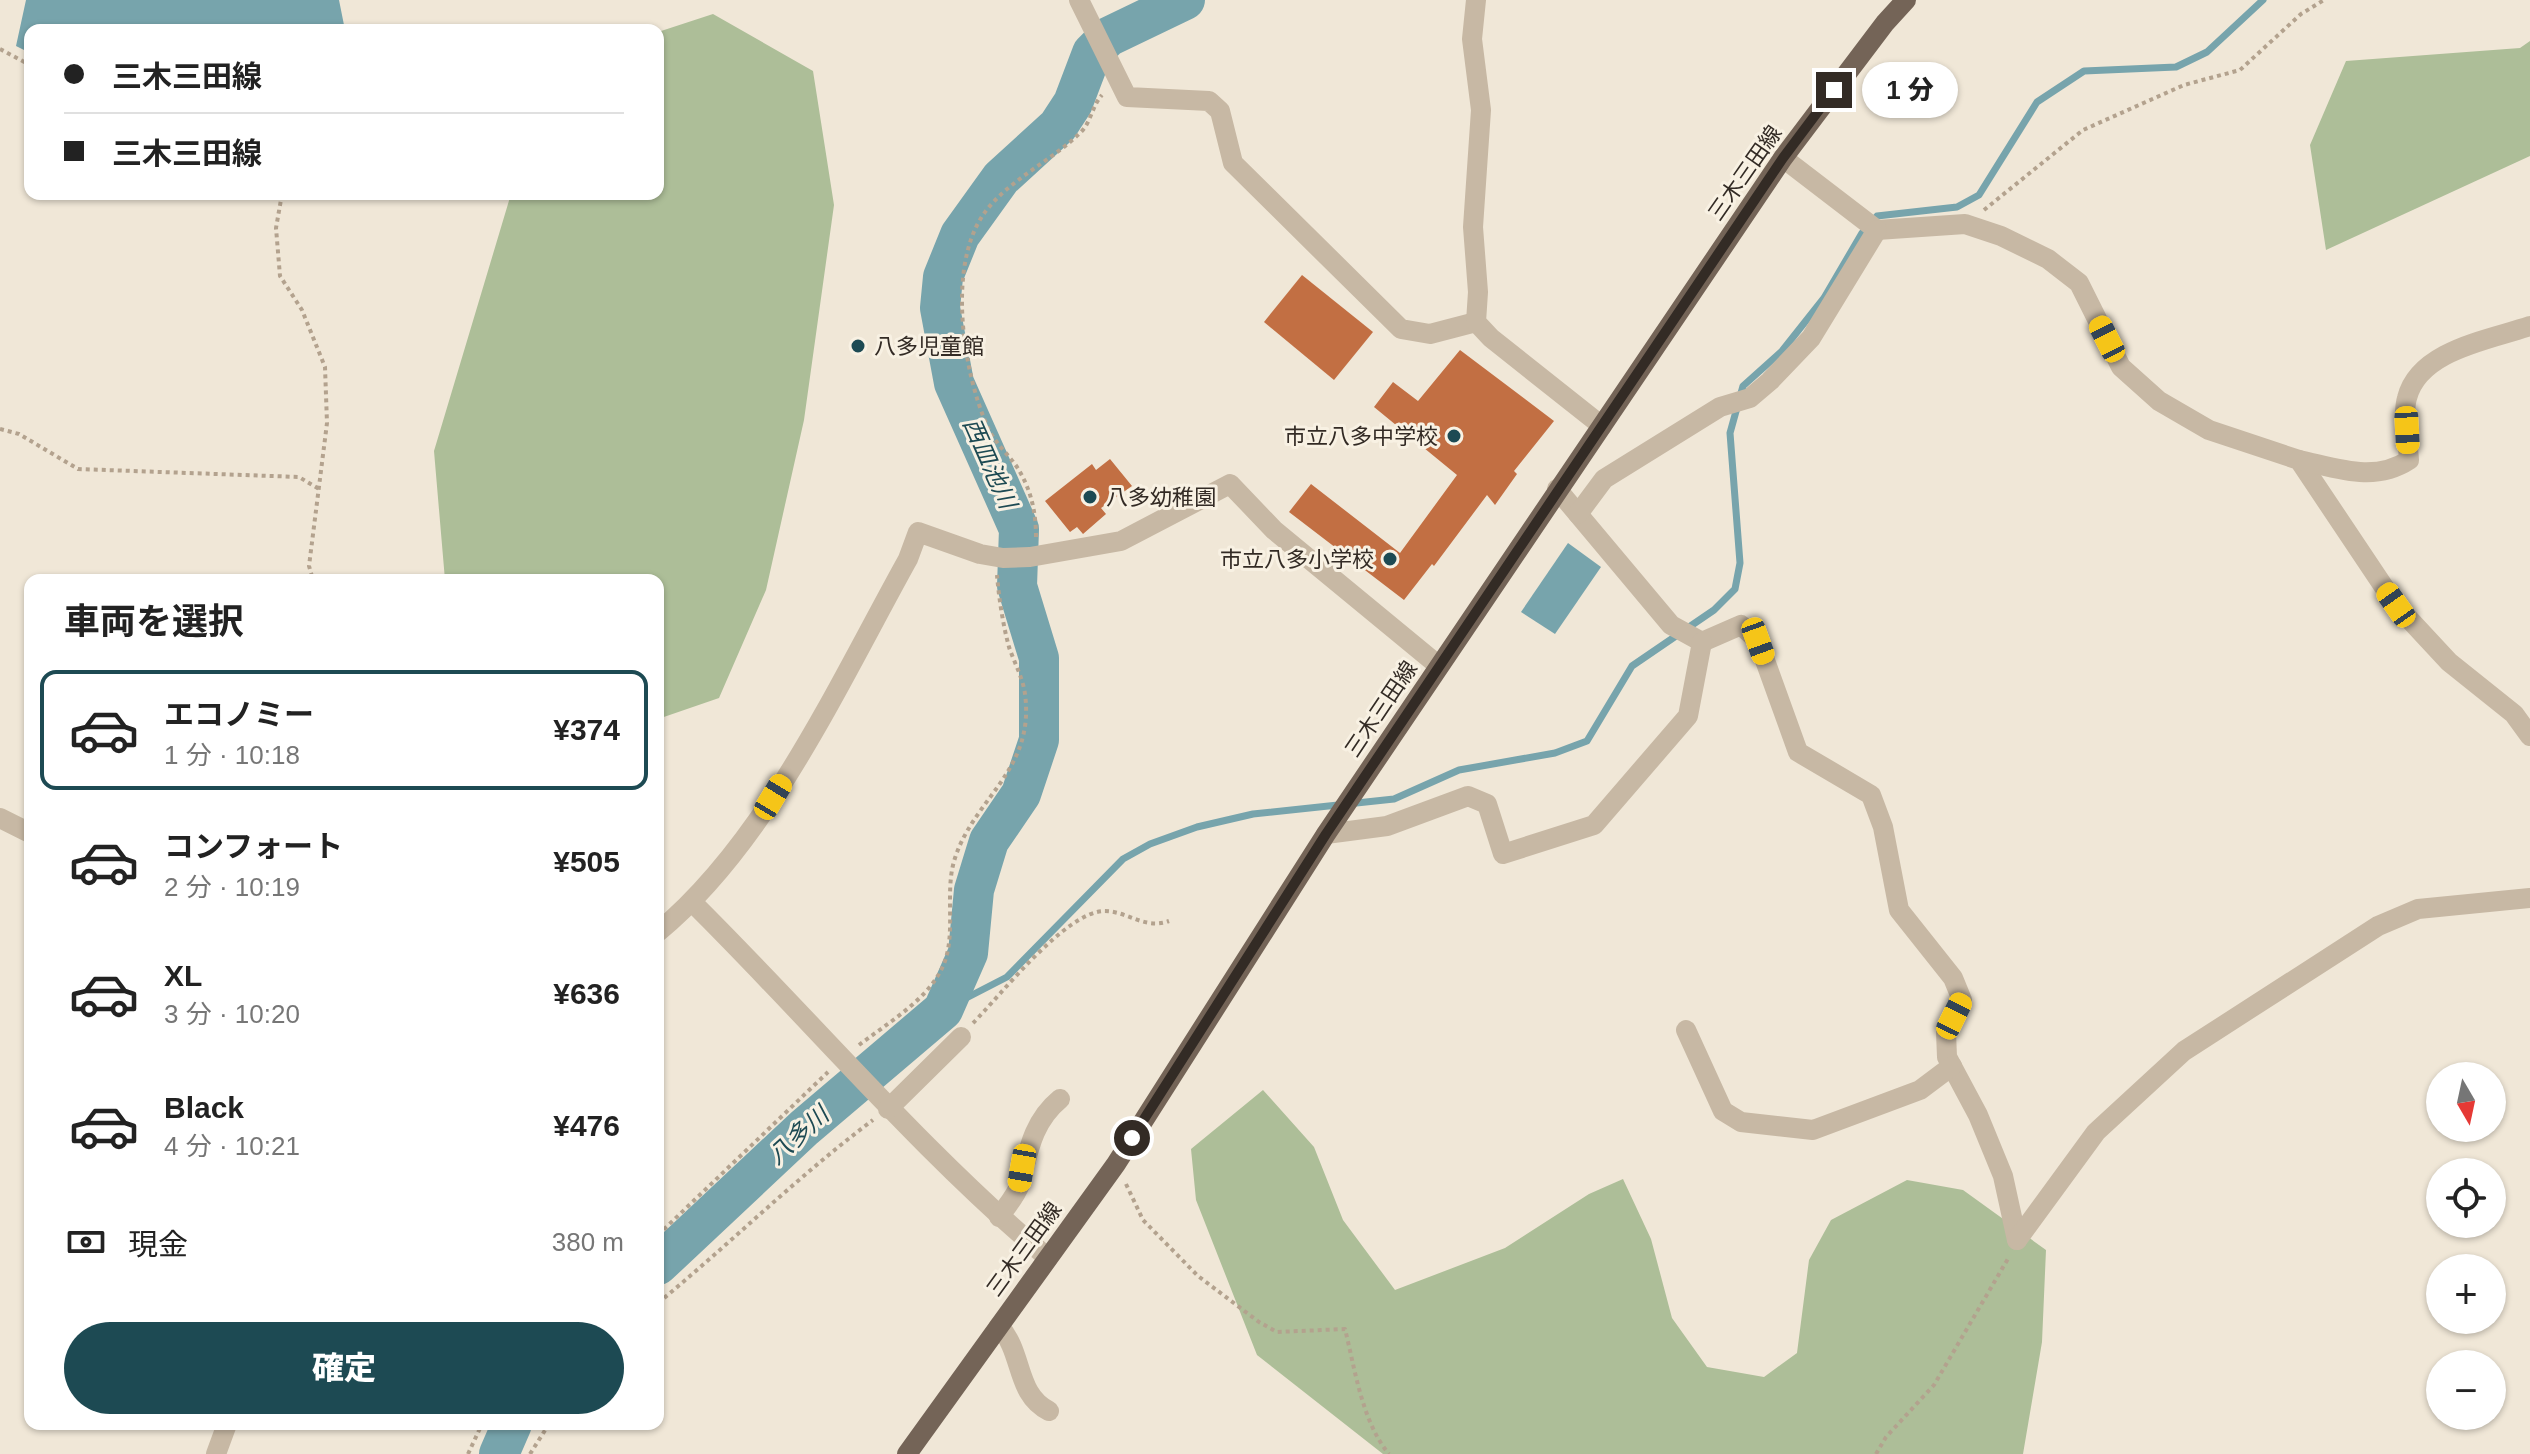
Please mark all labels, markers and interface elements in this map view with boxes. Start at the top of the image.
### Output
text: 三木三田線 [112,60,262,93]
callout: 1 分 [1862,62,1958,118]
route end [1816,72,1852,108]
text: 1 分 [1886,75,1934,105]
street label: 三木三田線 [1703,121,1787,225]
text: 三木三田線 [112,137,262,170]
car [2085,312,2129,366]
place label: 八多児童館 [874,334,984,359]
marker: 八多児童館 [849,337,867,355]
car [2394,405,2420,455]
water label: 西皿池川 [958,414,1023,515]
place label: 市立八多中学校 [1284,424,1438,449]
marker: 市立八多中学校 [1445,427,1463,445]
place label: 八多幼稚園 [1106,485,1216,510]
marker: 八多幼稚園 [1081,488,1099,506]
place label: 市立八多小学校 [1220,547,1374,572]
marker: 市立八多小学校 [1381,550,1399,568]
car [2372,578,2420,632]
text: 車両を選択 [64,601,244,642]
car [1739,614,1777,668]
street label: 三木三田線 [1340,656,1422,762]
icon: car [68,694,140,766]
text: エコノミー [164,698,314,731]
text: ¥374 [553,713,620,746]
text: 1 分 · 10:18 [164,740,300,770]
car [750,770,796,824]
icon: car [68,826,140,898]
text: コンフォート [164,830,343,863]
text: ¥505 [553,845,620,878]
text: 2 分 · 10:19 [164,872,300,902]
icon: car [68,958,140,1030]
text: XL [164,959,202,992]
text: ¥636 [553,977,620,1010]
car [1933,989,1975,1043]
text: 3 分 · 10:20 [164,999,300,1029]
north arrow [2426,1062,2506,1142]
map controls [2426,1062,2506,1430]
icon: car [68,1090,140,1162]
text: Black [164,1091,244,1124]
water label: 八多川 [762,1099,836,1169]
text: ¥476 [553,1109,620,1142]
route start [1114,1120,1150,1156]
text: 4 分 · 10:21 [164,1131,300,1161]
car [1006,1142,1038,1194]
button: locate [2426,1158,2506,1238]
street label: 三木三田線 [982,1197,1066,1301]
icon: cash [64,1220,108,1264]
text: 380 m [552,1227,624,1257]
text: 現金 [128,1228,188,1261]
button: + [2426,1254,2506,1334]
button: 確定 [64,1322,624,1414]
button: − [2426,1350,2506,1430]

